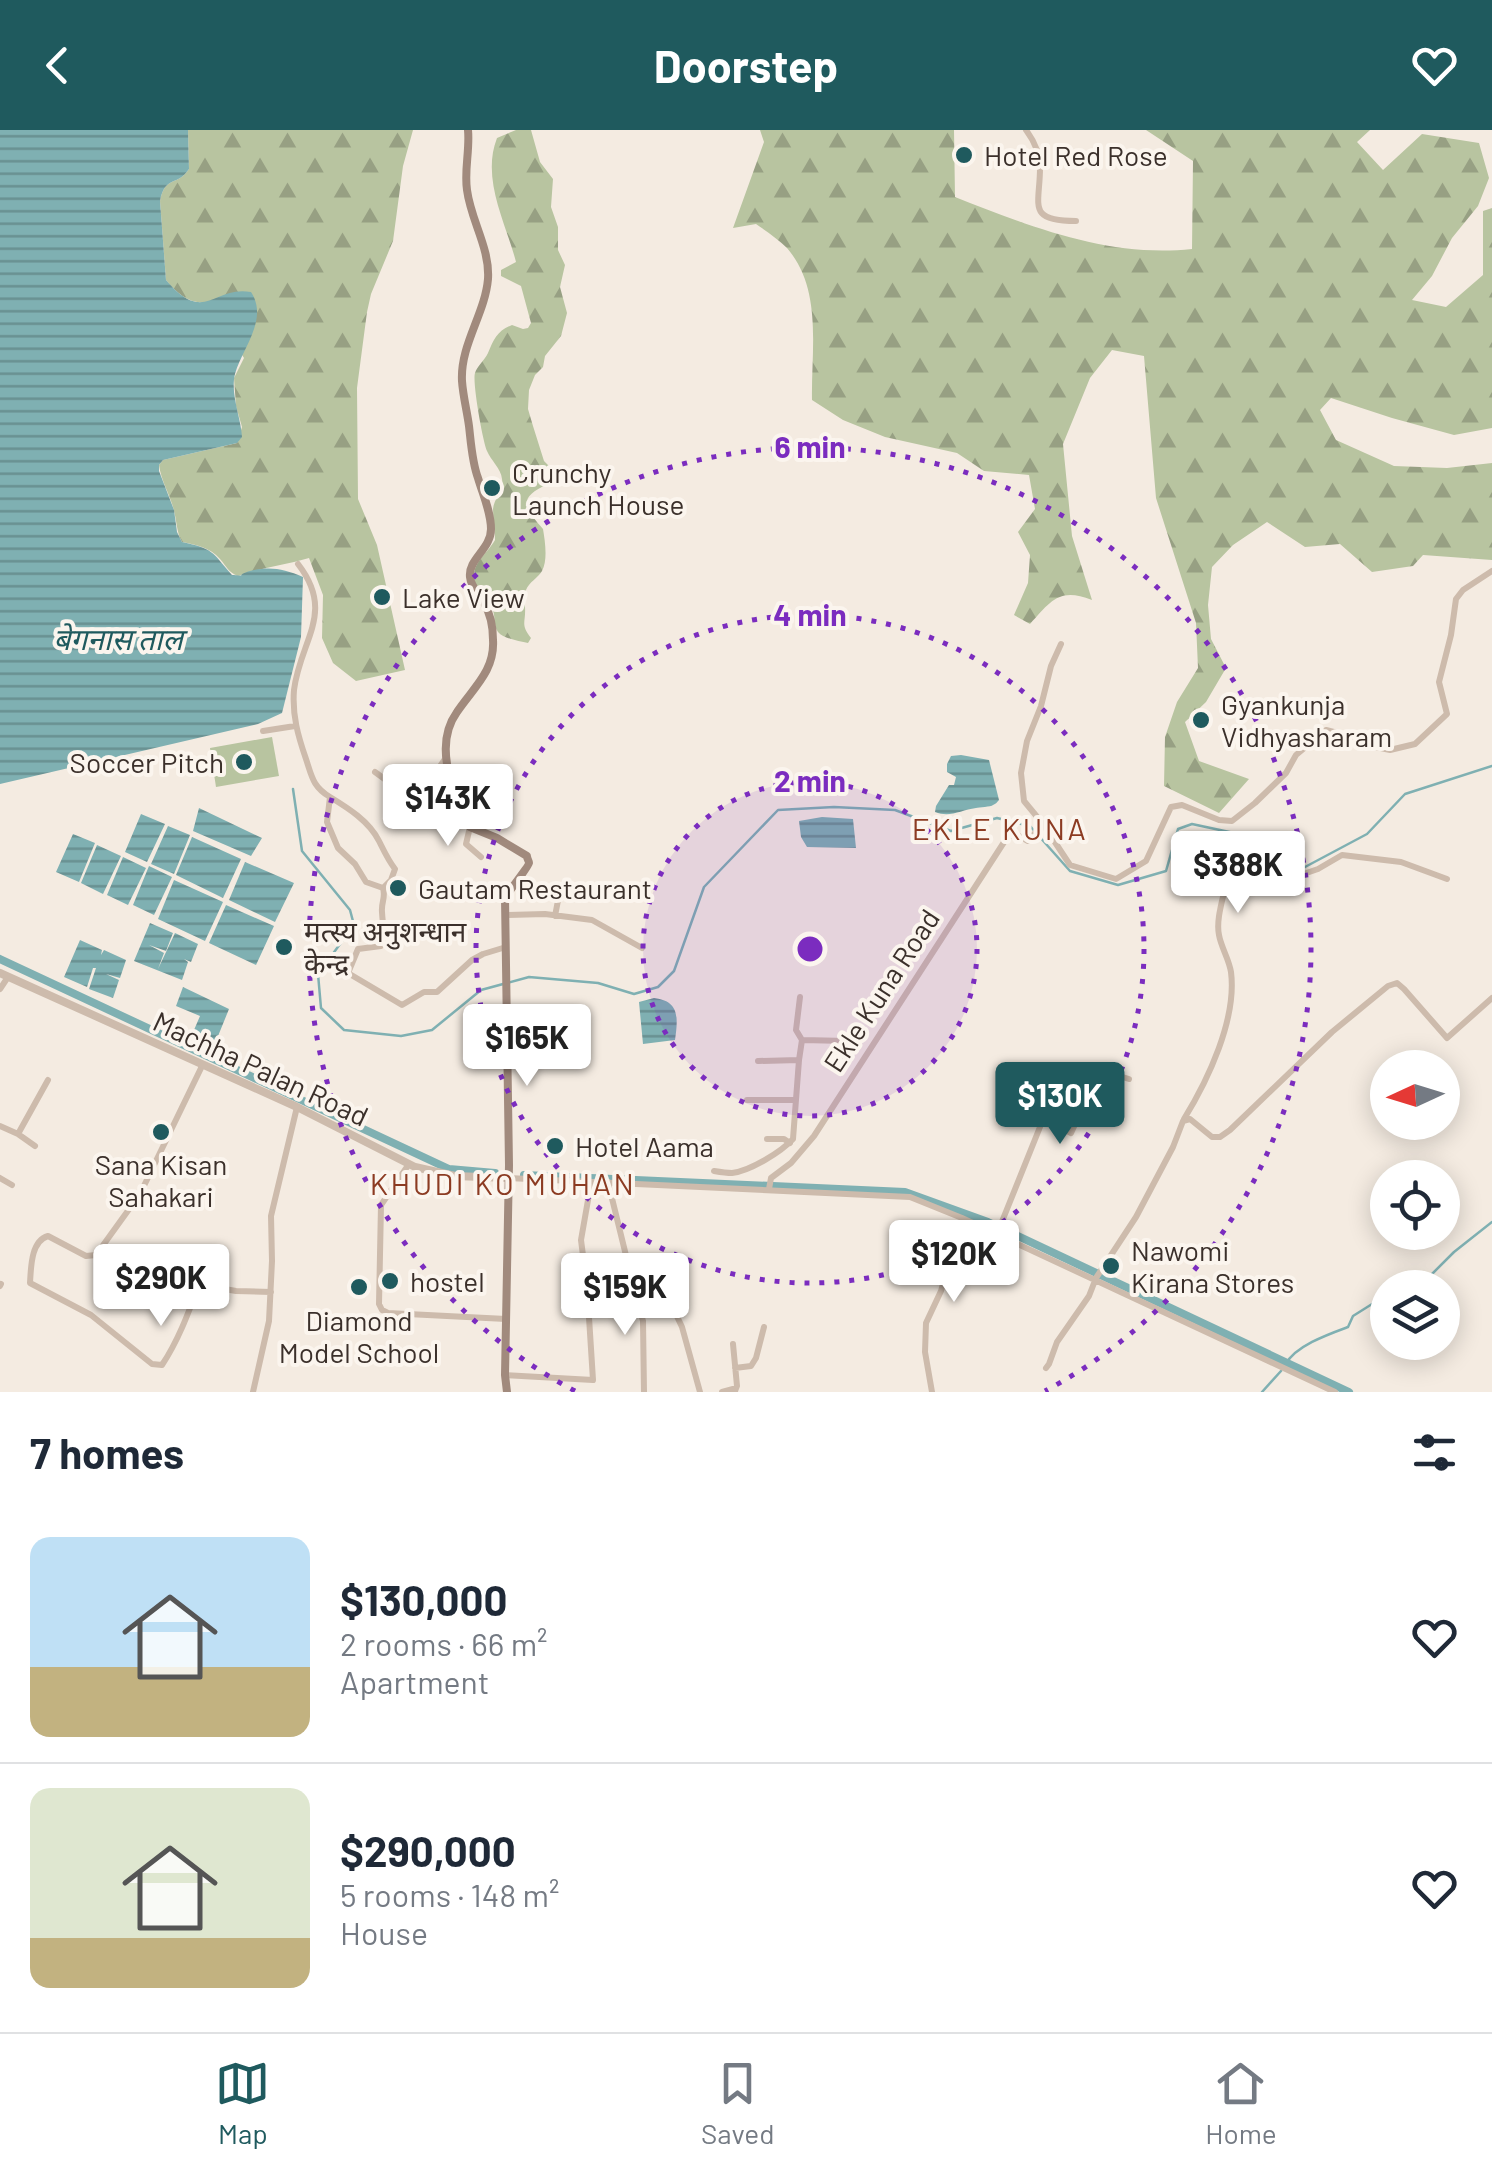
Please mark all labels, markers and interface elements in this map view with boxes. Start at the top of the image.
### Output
icon: back [30,38,85,93]
text: Doorstep [654,38,838,92]
icon: heart [1407,38,1462,93]
place label: Hotel Red Rose [984,138,1168,172]
marker: Hotel Red Rose [953,144,975,166]
text: 6 min [774,428,846,464]
place label: Crunchy Launch House [512,455,684,521]
marker: Crunchy Launch House [481,477,503,499]
place label: Lake View [402,580,525,614]
marker: Lake View [371,586,393,608]
text: 4 min [773,596,847,632]
water label: बेगनास ताल [53,620,189,656]
place label: Gyankunja Vidhyasharam [1221,687,1392,753]
marker: Gyankunja Vidhyasharam [1190,709,1212,731]
place label: Soccer Pitch [70,745,224,779]
marker: Soccer Pitch [233,751,255,773]
text: 2 min [774,762,846,798]
pin: $143K [378,764,518,849]
text: $143K [405,777,491,815]
district label: EKLE KUNA [912,810,1088,846]
pin: $388K [1168,831,1308,916]
text: $388K [1193,844,1283,882]
place label: Gautam Restaurant [418,871,652,905]
marker: Gautam Restaurant [387,877,409,899]
street label: Ekle Kuna Road [816,902,946,1078]
place label: मत्स्य अनुशन्धान केन्द्र [304,914,467,980]
centre of rings [792,931,828,967]
marker: मत्स्य अनुशन्धान केन्द्र [273,936,295,958]
street label: Machha Palan Road [148,1003,374,1133]
pin: $165K [457,1004,597,1089]
text: $165K [485,1017,569,1055]
north arrow [1370,1050,1460,1140]
map controls [1370,1050,1460,1360]
pin: $130K [990,1062,1130,1147]
text: $130K [1017,1075,1103,1113]
marker: Sana Kisan Sahakari [150,1121,172,1143]
place label: Hotel Aama [575,1129,714,1163]
marker: Hotel Aama [544,1135,566,1157]
place label: Sana Kisan Sahakari [95,1147,227,1213]
button: locate [1370,1160,1460,1250]
district label: KHUDI KO MUHAN [370,1165,636,1201]
pin: $120K [884,1220,1024,1305]
text: $120K [911,1233,997,1271]
place label: Nawomi Kirana Stores [1131,1233,1294,1299]
pin: $290K [91,1244,231,1329]
pin: $159K [555,1253,695,1338]
marker: Nawomi Kirana Stores [1100,1255,1122,1277]
text: $290K [115,1257,207,1295]
place label: hostel [410,1264,485,1298]
text: $159K [583,1266,667,1304]
marker: hostel [379,1270,401,1292]
button: layers [1370,1270,1460,1360]
marker: Diamond Model School [348,1276,370,1298]
place label: Diamond Model School [279,1303,439,1369]
icon: filters [1407,1425,1462,1480]
text: 7 homes [30,1427,184,1477]
text: $130,000 [340,1574,507,1624]
icon: home [110,1577,230,1697]
icon: heart [1407,1610,1462,1665]
text: 2 rooms · 66 m² [340,1624,548,1662]
text: Apartment [340,1662,489,1700]
text: $290,000 [340,1825,516,1875]
icon: home [110,1828,230,1948]
icon: heart [1407,1861,1462,1916]
text: 5 rooms · 148 m² [340,1875,559,1913]
text: House [340,1913,428,1951]
tab: Map [215,2056,270,2150]
tab: Saved [701,2056,774,2150]
tab: Home [1205,2056,1277,2150]

